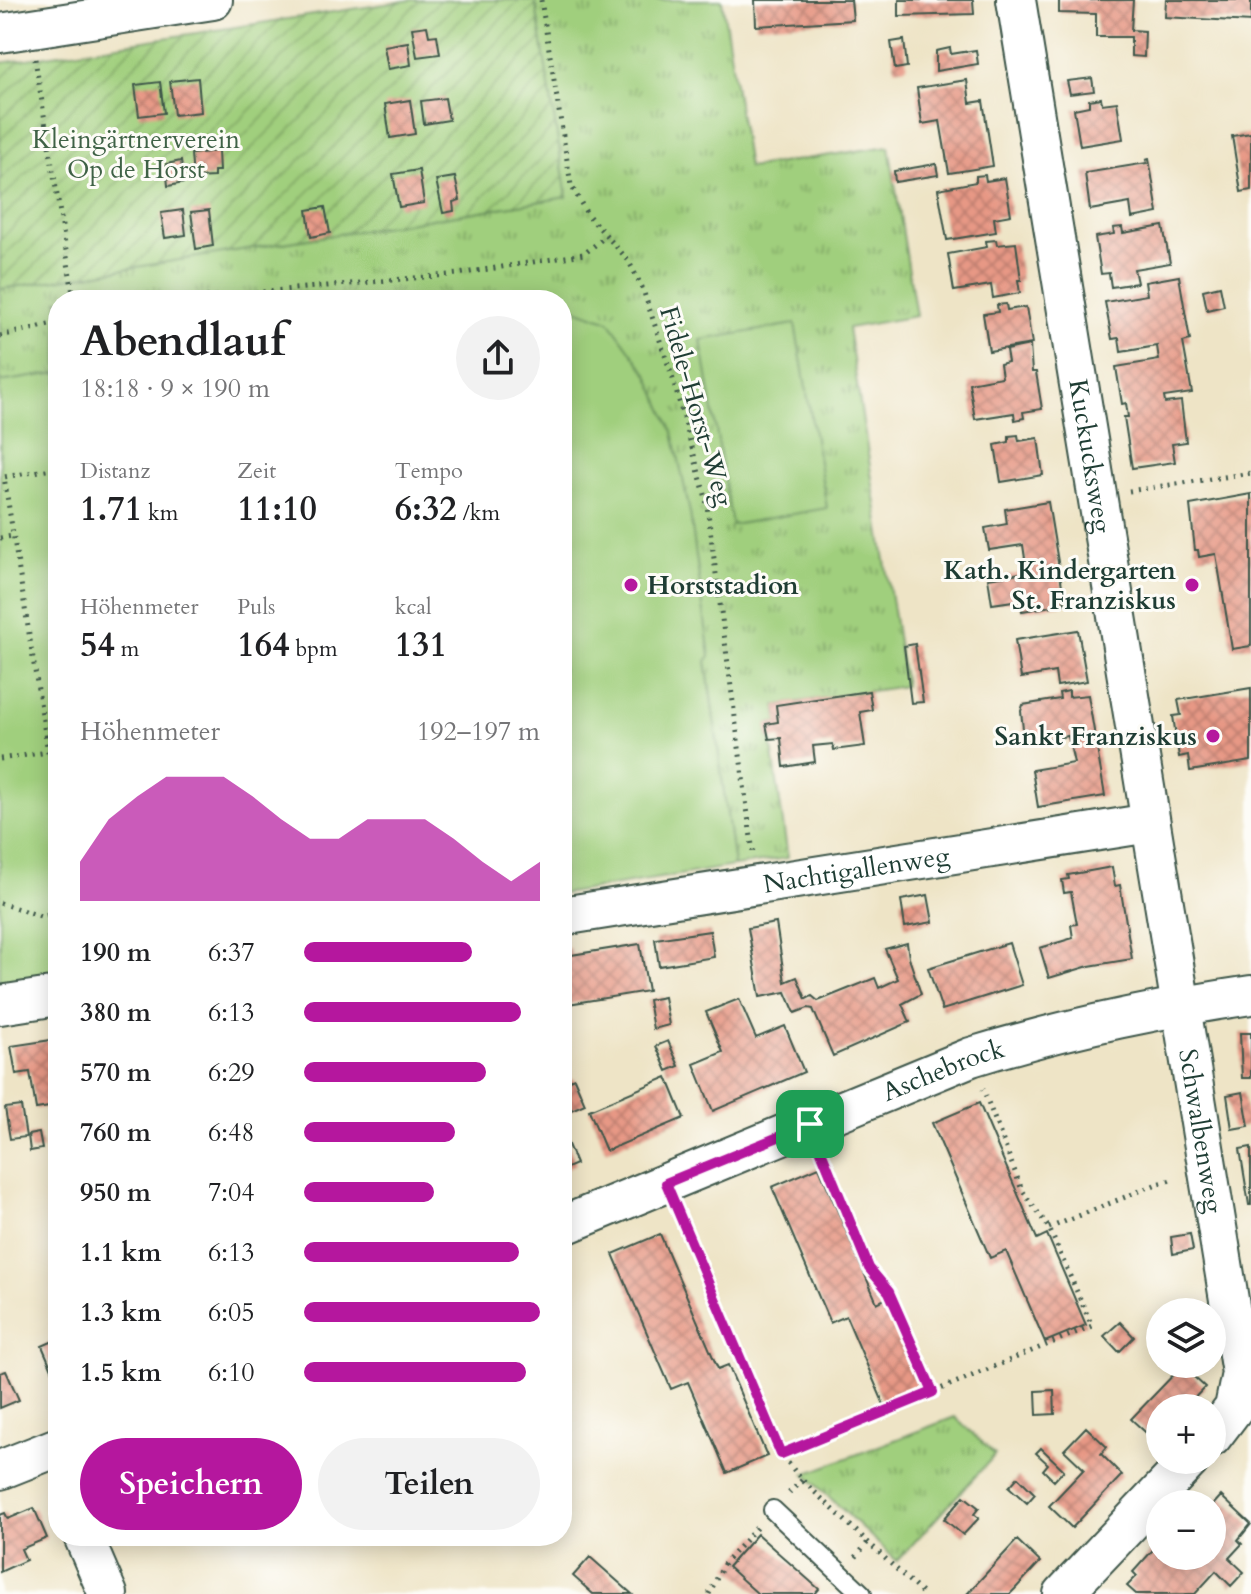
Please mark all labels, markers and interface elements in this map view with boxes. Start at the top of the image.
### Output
park label: Kleingärtnerverein Op de Horst [32,122,240,187]
street label: Fidele-Horst-Weg [651,302,742,511]
text: Abendlauf [80,311,285,371]
button: share [456,316,540,400]
text: 18:18 · 9 × 190 m [80,371,270,406]
street label: Kuckucksweg [1060,376,1120,536]
text: Distanz [80,456,150,486]
text: Zeit [237,456,276,486]
text: Tempo [395,456,463,486]
text: 1.71 [80,486,142,532]
text: 11:10 [237,486,317,532]
text: 6:32 [395,486,457,532]
text: km [142,498,178,528]
text: /km [457,498,500,528]
place label: Kath. Kindergarten St. Franziskus [943,553,1176,618]
place label: Horststadion [647,568,799,603]
marker: Horststadion [622,576,640,594]
marker: Kath. Kindergarten St. Franziskus [1183,576,1201,594]
text: Höhenmeter [80,592,198,622]
text: Puls [237,592,275,622]
text: kcal [395,592,432,622]
text: 54 [80,622,115,668]
text: 164 [237,622,290,668]
text: 131 [395,622,447,668]
text: m [115,634,139,664]
text: bpm [290,634,338,664]
text: Höhenmeter [80,714,220,749]
text: 192–197 m [417,714,540,749]
place label: Sankt Franziskus [995,719,1197,754]
marker: Sankt Franziskus [1204,727,1222,745]
street label: Nachtigallenweg [761,838,952,902]
text: 190 m [80,935,151,970]
text: 6:37 [208,935,255,970]
text: 380 m [80,995,151,1030]
text: 6:13 [208,995,255,1030]
street label: Aschebrock [877,1031,1008,1110]
street label: Schwalbenweg [1170,1046,1232,1216]
text: 570 m [80,1055,151,1090]
text: 6:29 [208,1055,255,1090]
pin [776,1090,844,1158]
icon: arrive [788,1102,832,1146]
text: 760 m [80,1115,151,1150]
text: 6:48 [208,1115,255,1150]
text: 950 m [80,1175,151,1210]
text: 7:04 [208,1175,255,1210]
text: 1.1 km [80,1235,161,1270]
text: 6:13 [208,1235,255,1270]
text: 1.3 km [80,1295,161,1330]
text: 6:05 [208,1295,255,1330]
map controls [1146,1298,1226,1570]
button: layers [1146,1298,1226,1378]
text: 1.5 km [80,1355,161,1390]
text: 6:10 [208,1355,255,1390]
button: + [1146,1394,1226,1474]
button: Speichern [80,1438,302,1530]
button: Teilen [318,1438,540,1530]
button: − [1146,1490,1226,1570]

